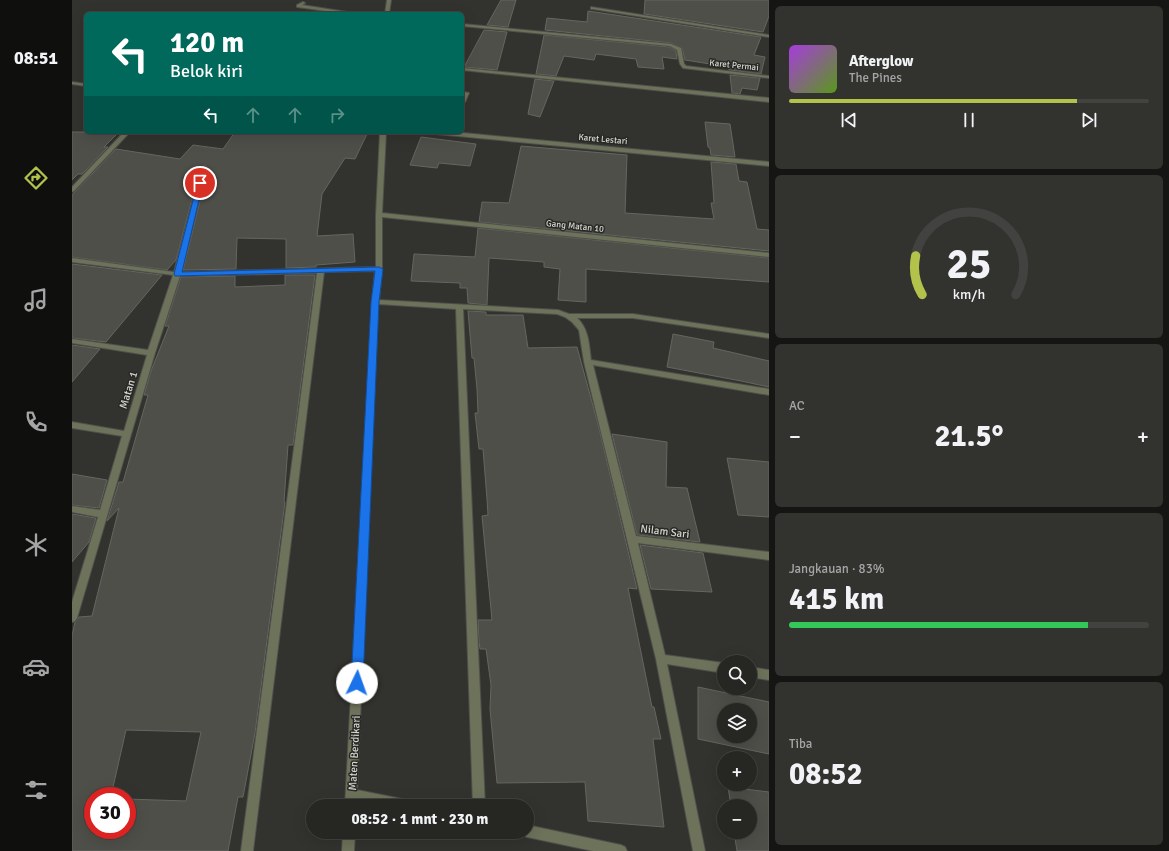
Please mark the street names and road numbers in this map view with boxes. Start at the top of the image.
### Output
street label: Karet Permai [709,57,759,74]
street label: Karet Lestari [578,132,628,147]
street label: Gang Matan 10 [546,218,605,235]
street label: Matan 1 [117,370,140,410]
street label: Nilam Sari [640,522,690,541]
street label: Maten Berdikari [346,715,363,791]

